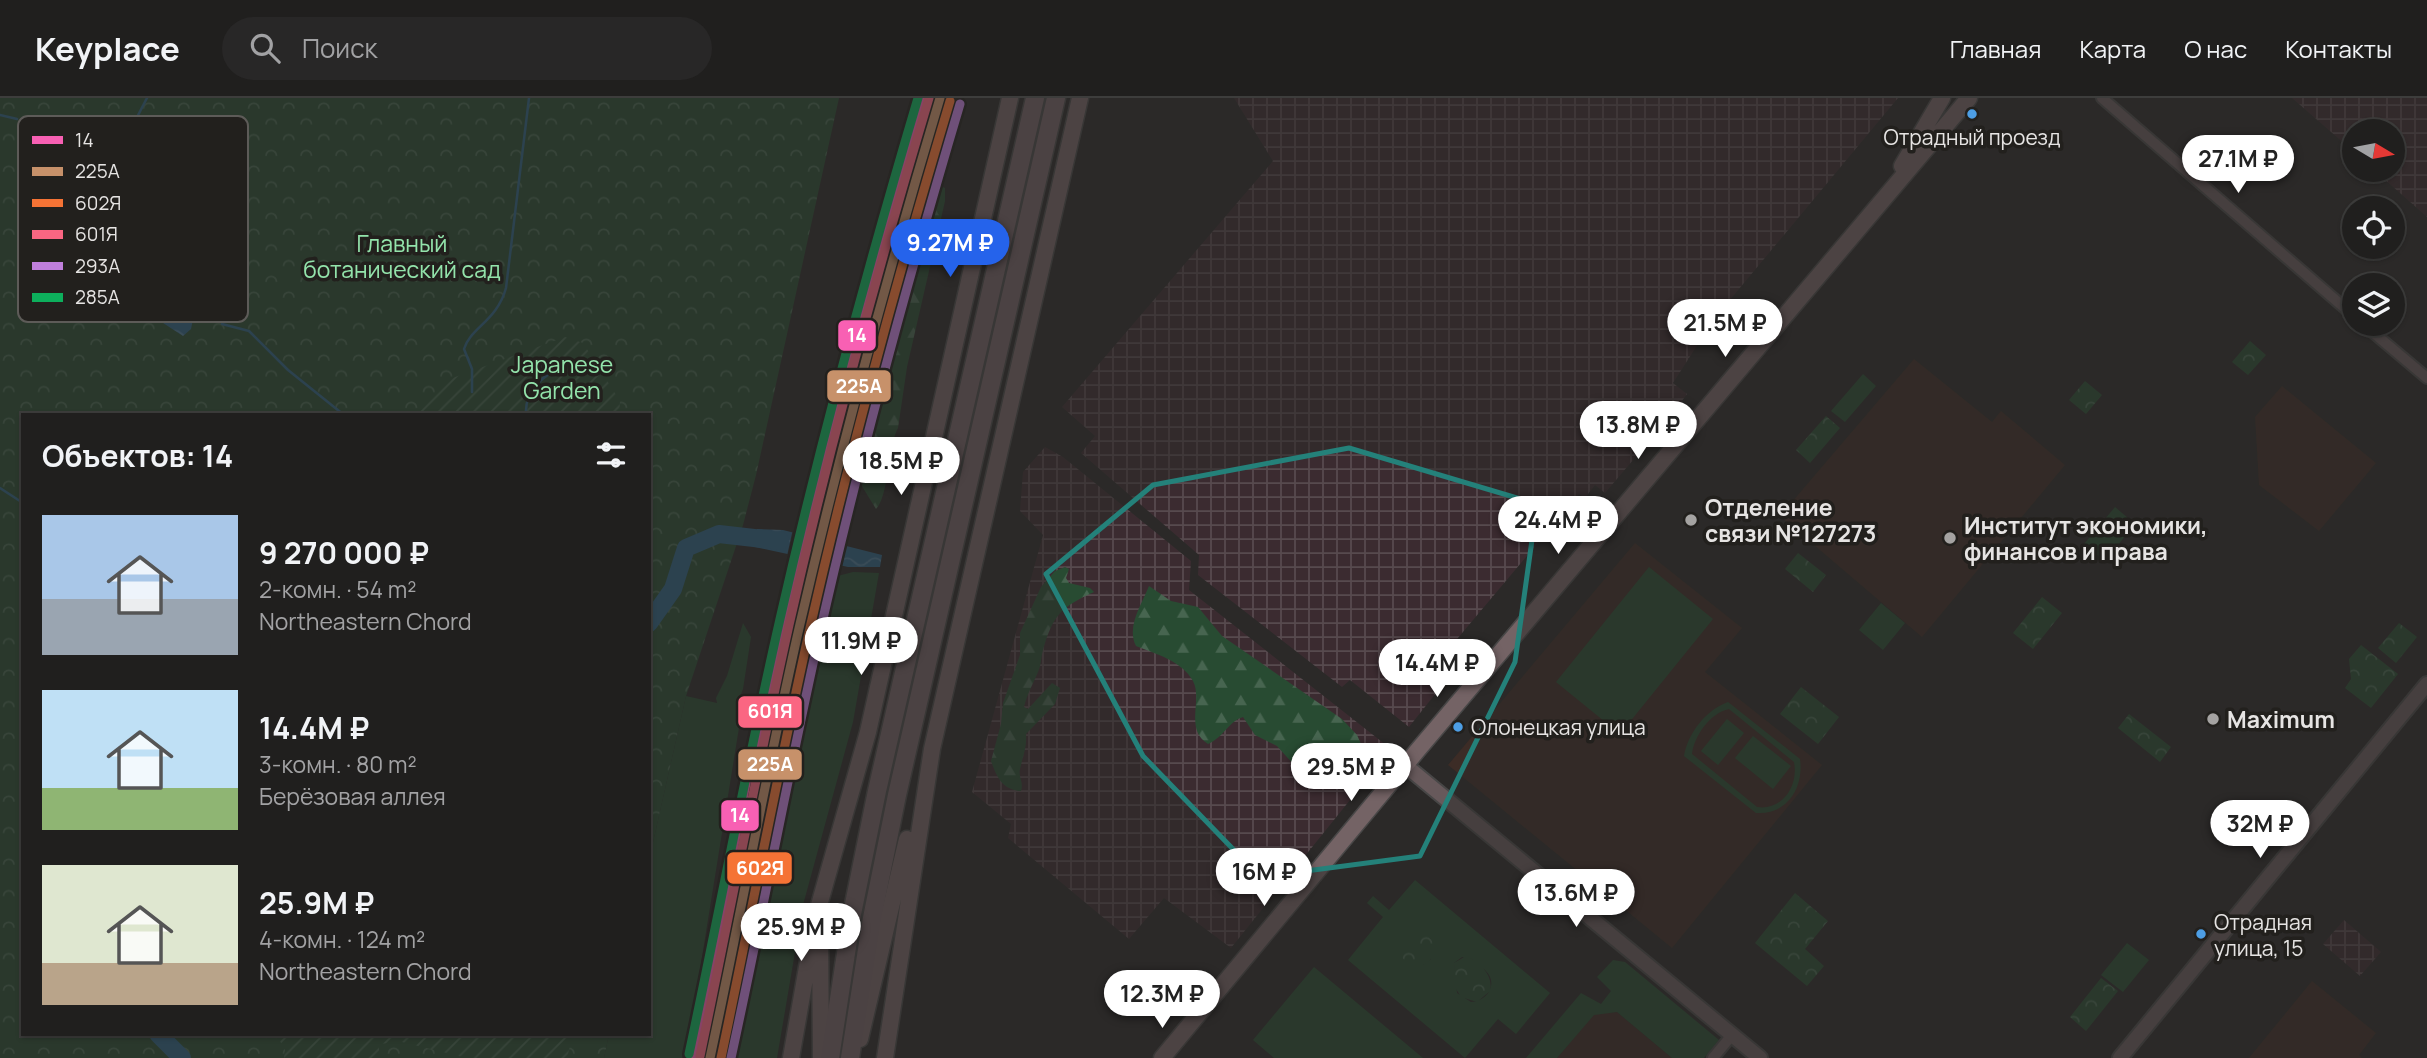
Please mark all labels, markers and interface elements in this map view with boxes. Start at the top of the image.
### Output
search box [222,17,712,80]
text: Keyplace [35,26,180,71]
icon: search [246,29,284,67]
text: Поиск [302,30,377,66]
text: Главная [1950,32,2041,65]
text: Карта [2079,32,2146,65]
text: О нас [2184,32,2247,65]
text: Контакты [2285,32,2392,65]
marker: Отрадный проезд [1965,107,1979,121]
legend [18,116,248,322]
north arrow [2342,119,2404,182]
map controls [2342,119,2405,336]
place label: Отрадный проезд [1884,123,2061,151]
text: 14 [75,127,94,153]
pin: 27.1M ₽ [2173,136,2303,195]
text: 27.1M ₽ [2198,142,2278,174]
text: 225А [75,158,120,184]
text: 602Я [75,190,121,216]
button: locate [2342,196,2405,259]
pin: 9.27M ₽ [885,220,1015,279]
text: 601Я [75,221,118,247]
text: 9.27M ₽ [906,226,994,258]
park label: Главный ботанический сад [303,227,501,285]
text: 293А [75,253,120,279]
button: layers [2342,273,2405,336]
text: 285А [75,284,120,310]
pin: 21.5M ₽ [1660,300,1790,359]
text: 21.5M ₽ [1683,306,1767,338]
line badge: 14 [837,319,877,352]
text: 14 [847,322,867,348]
park label: Japanese Garden [511,348,613,406]
line badge: 225А [826,369,892,403]
text: 225А [836,373,883,399]
pin: 13.8M ₽ [1573,402,1703,461]
text: 13.8M ₽ [1596,408,1680,440]
text: Объектов: 14 [42,435,233,476]
icon: filters [592,436,630,474]
pin: 18.5M ₽ [836,438,966,497]
text: 18.5M ₽ [859,444,943,476]
place label: Отделение связи №127273 [1705,491,1876,549]
pin: 24.4M ₽ [1493,496,1623,556]
text: 24.4M ₽ [1514,503,1602,535]
place label: Институт экономики, финансов и права [1964,509,2208,567]
marker: Отделение связи №127273 [1683,512,1699,528]
marker: Институт экономики, финансов и права [1942,530,1958,546]
text: 9 270 000 ₽ [259,532,429,573]
icon: home [98,543,182,627]
text: 2-комн. · 54 m² [259,573,416,605]
text: Northeastern Chord [259,605,472,637]
pin: 11.9M ₽ [796,618,926,677]
text: 11.9M ₽ [821,624,901,656]
pin: 14.4M ₽ [1372,640,1502,699]
text: 14.4M ₽ [1395,646,1479,678]
line badge: 601Я [737,695,803,729]
text: 601Я [747,698,793,724]
place label: Maximum [2227,703,2335,735]
text: 14.4M ₽ [259,707,369,748]
marker: Maximum [2205,711,2221,727]
place label: Олонецкая улица [1471,713,1646,741]
icon: home [98,718,182,802]
marker: Олонецкая улица [1451,720,1465,734]
pin: 29.5M ₽ [1286,744,1416,803]
text: 3-комн. · 80 m² [259,748,417,780]
line badge: 225А [737,748,803,781]
text: 29.5M ₽ [1307,750,1395,782]
text: 225А [747,751,794,777]
text: Берёзовая аллея [259,780,446,812]
line badge: 14 [720,799,760,832]
pin: 32M ₽ [2211,800,2309,860]
text: 14 [730,802,750,828]
text: 32M ₽ [2226,807,2294,839]
pin: 16M ₽ [1215,848,1313,908]
line badge: 602Я [726,851,793,885]
text: 602Я [736,855,784,881]
text: 16M ₽ [1232,855,1296,887]
pin: 13.6M ₽ [1511,870,1641,929]
text: 13.6M ₽ [1534,876,1618,908]
text: 25.9M ₽ [259,882,374,923]
icon: home [98,893,182,977]
pin: 25.9M ₽ [736,904,866,963]
place label: Отрадная улица, 15 [2214,908,2312,962]
text: 25.9M ₽ [757,910,845,942]
text: 4-комн. · 124 m² [259,923,425,955]
marker: Отрадная улица, 15 [2194,927,2208,941]
text: Northeastern Chord [259,955,472,987]
pin: 12.3M ₽ [1097,970,1227,1030]
text: 12.3M ₽ [1120,977,1204,1009]

